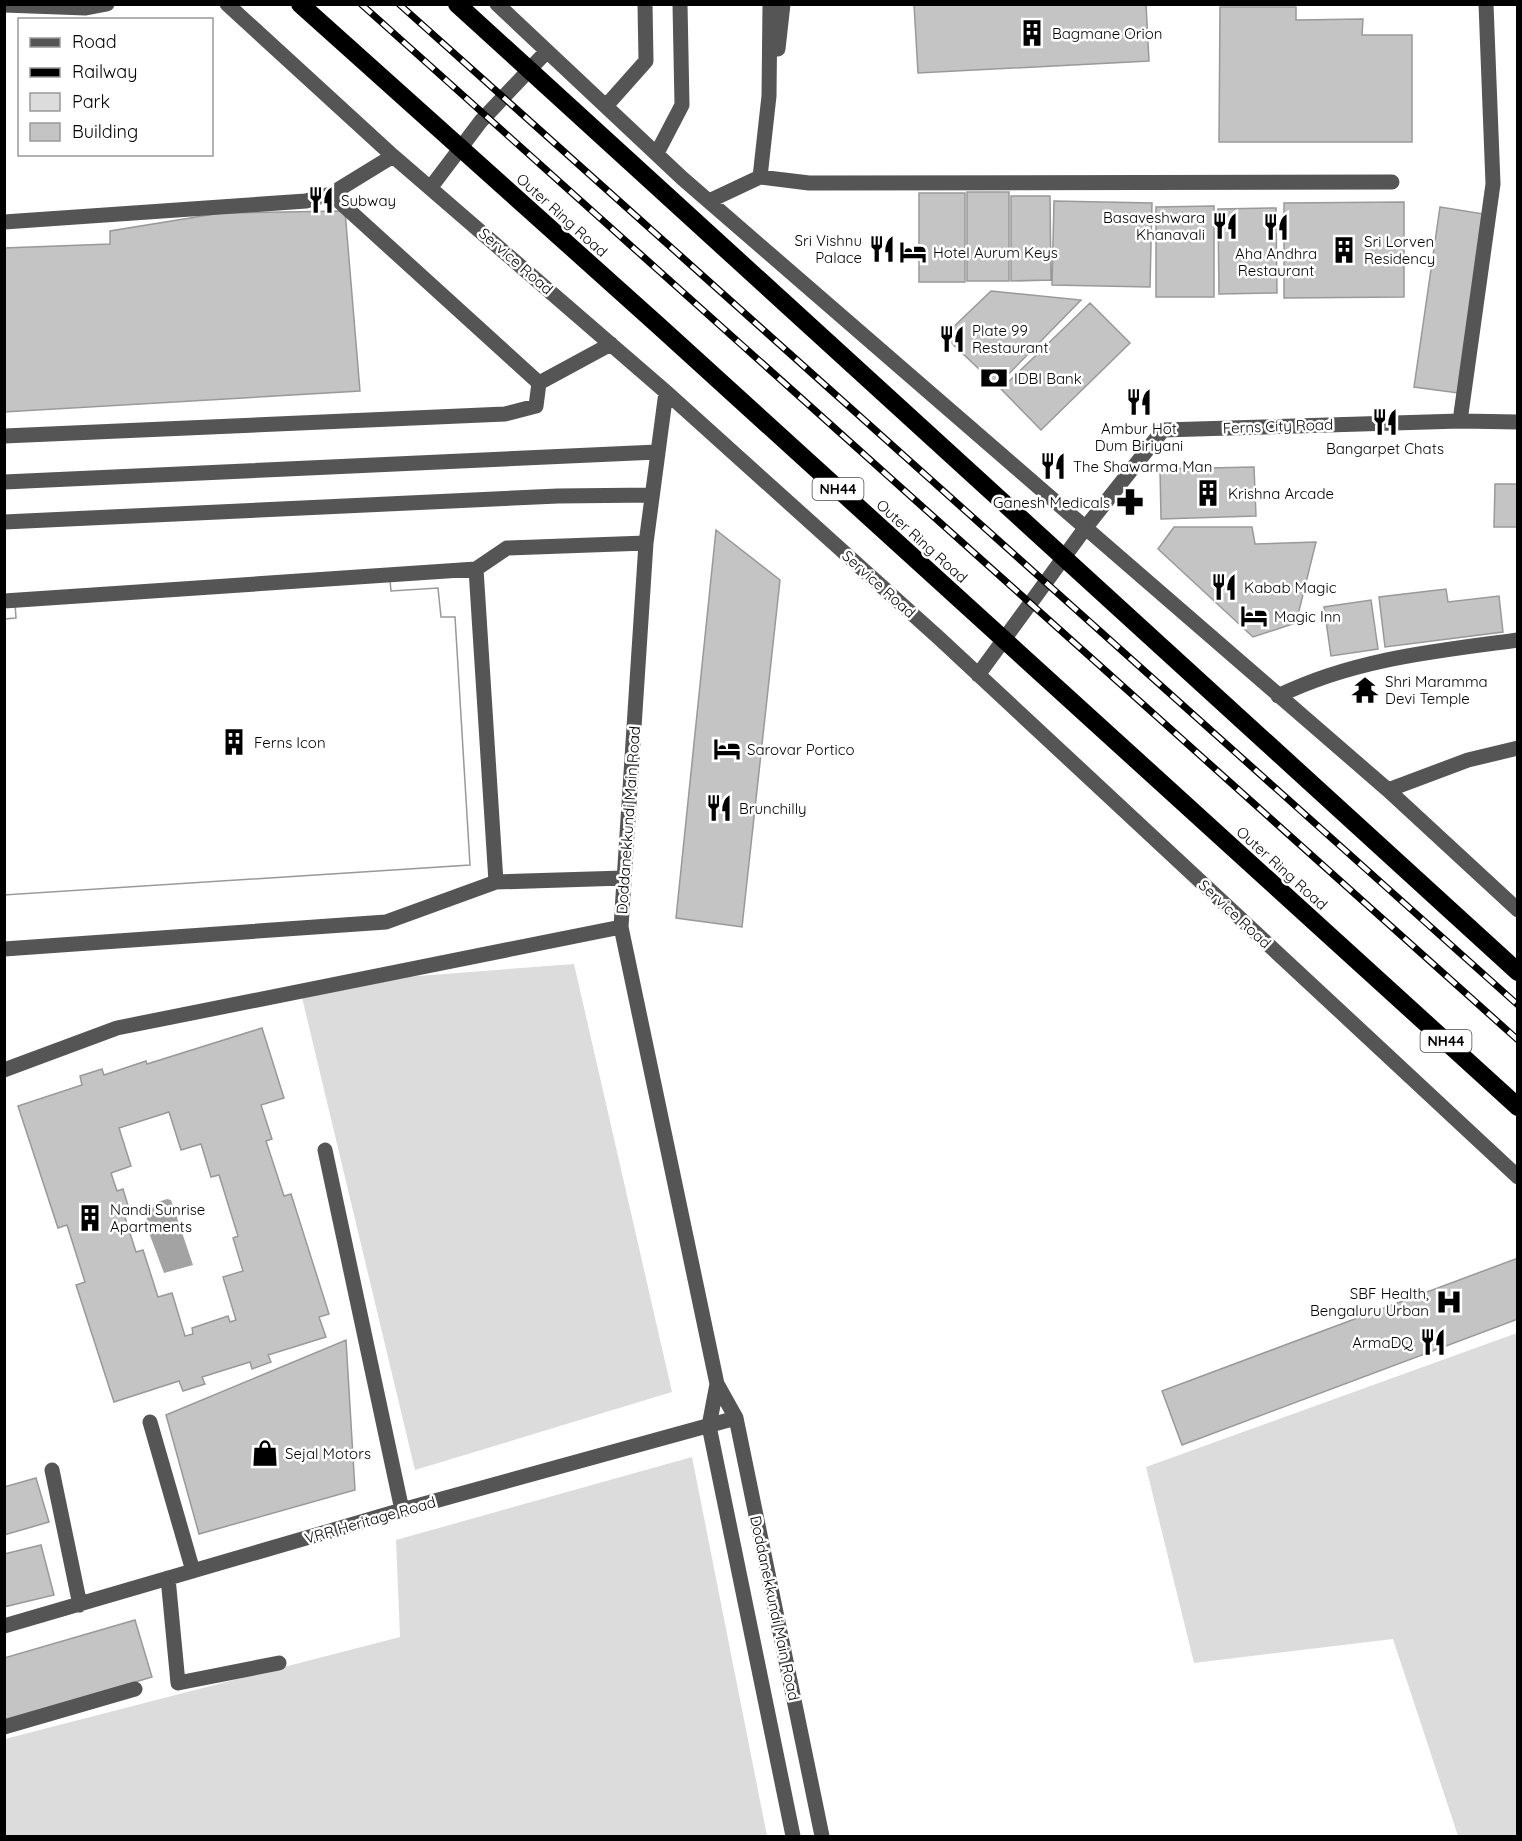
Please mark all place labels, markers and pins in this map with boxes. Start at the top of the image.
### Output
building icon: Bagmane Orion [1017,18,1047,48]
place label: Bagmane Orion [1052,24,1162,43]
restaurant icon: Subway [306,185,336,215]
place label: Subway [341,191,396,210]
place label: Basaveshwara Khanavali [1103,208,1205,244]
restaurant icon: Basaveshwara Khanavali [1210,211,1240,241]
restaurant icon: Aha Andhra Restaurant [1261,212,1291,242]
place label: Sri Vishnu Palace [795,231,862,267]
place label: Sri Lorven Residency [1364,232,1435,268]
restaurant icon: Sri Vishnu Palace [867,234,897,264]
building icon: Sri Lorven Residency [1329,235,1359,265]
hotel icon: Hotel Aurum Keys [898,237,928,267]
place label: Hotel Aurum Keys [933,243,1058,262]
place label: Aha Andhra Restaurant [1235,244,1317,280]
place label: Plate 99 Restaurant [972,321,1049,357]
restaurant icon: Plate 99 Restaurant [937,324,967,354]
bank icon: IDBI Bank [979,363,1009,393]
place label: IDBI Bank [1014,369,1082,388]
restaurant icon: Ambur Hot Dum Biriyani [1124,387,1154,417]
restaurant icon: Bangarpet Chats [1370,407,1400,437]
place label: Ambur Hot Dum Biriyani [1095,419,1183,455]
place label: Bangarpet Chats [1326,439,1444,458]
restaurant icon: The Shawarma Man [1038,451,1068,481]
place label: The Shawarma Man [1073,457,1212,476]
building icon: Krishna Arcade [1193,478,1223,508]
place label: Krishna Arcade [1228,484,1334,503]
pharmacy icon: Ganesh Medicals [1115,487,1145,517]
place label: Ganesh Medicals [993,493,1110,512]
restaurant icon: Kabab Magic [1209,572,1239,602]
place label: Kabab Magic [1244,578,1337,597]
hotel icon: Magic Inn [1239,601,1269,631]
place label: Magic Inn [1274,607,1341,626]
place label: Shri Maramma Devi Temple [1385,672,1488,708]
temple icon: Shri Maramma Devi Temple [1350,675,1380,705]
building icon: Ferns Icon [219,727,249,757]
place label: Ferns Icon [254,733,326,752]
hotel icon: Sarovar Portico [712,734,742,764]
place label: Sarovar Portico [747,740,855,759]
restaurant icon: Brunchilly [704,793,734,823]
place label: Brunchilly [739,799,806,818]
place label: Nandi Sunrise Apartments [110,1200,205,1236]
building icon: Nandi Sunrise Apartments [75,1203,105,1233]
place label: SBF Health, Bengaluru Urban [1310,1284,1429,1320]
hospital icon: SBF Health, Bengaluru Urban [1434,1287,1464,1317]
restaurant icon: ArmaDQ [1418,1327,1448,1357]
place label: ArmaDQ [1352,1333,1413,1352]
shop icon: Sejal Motors [250,1438,280,1468]
place label: Sejal Motors [285,1444,371,1463]

